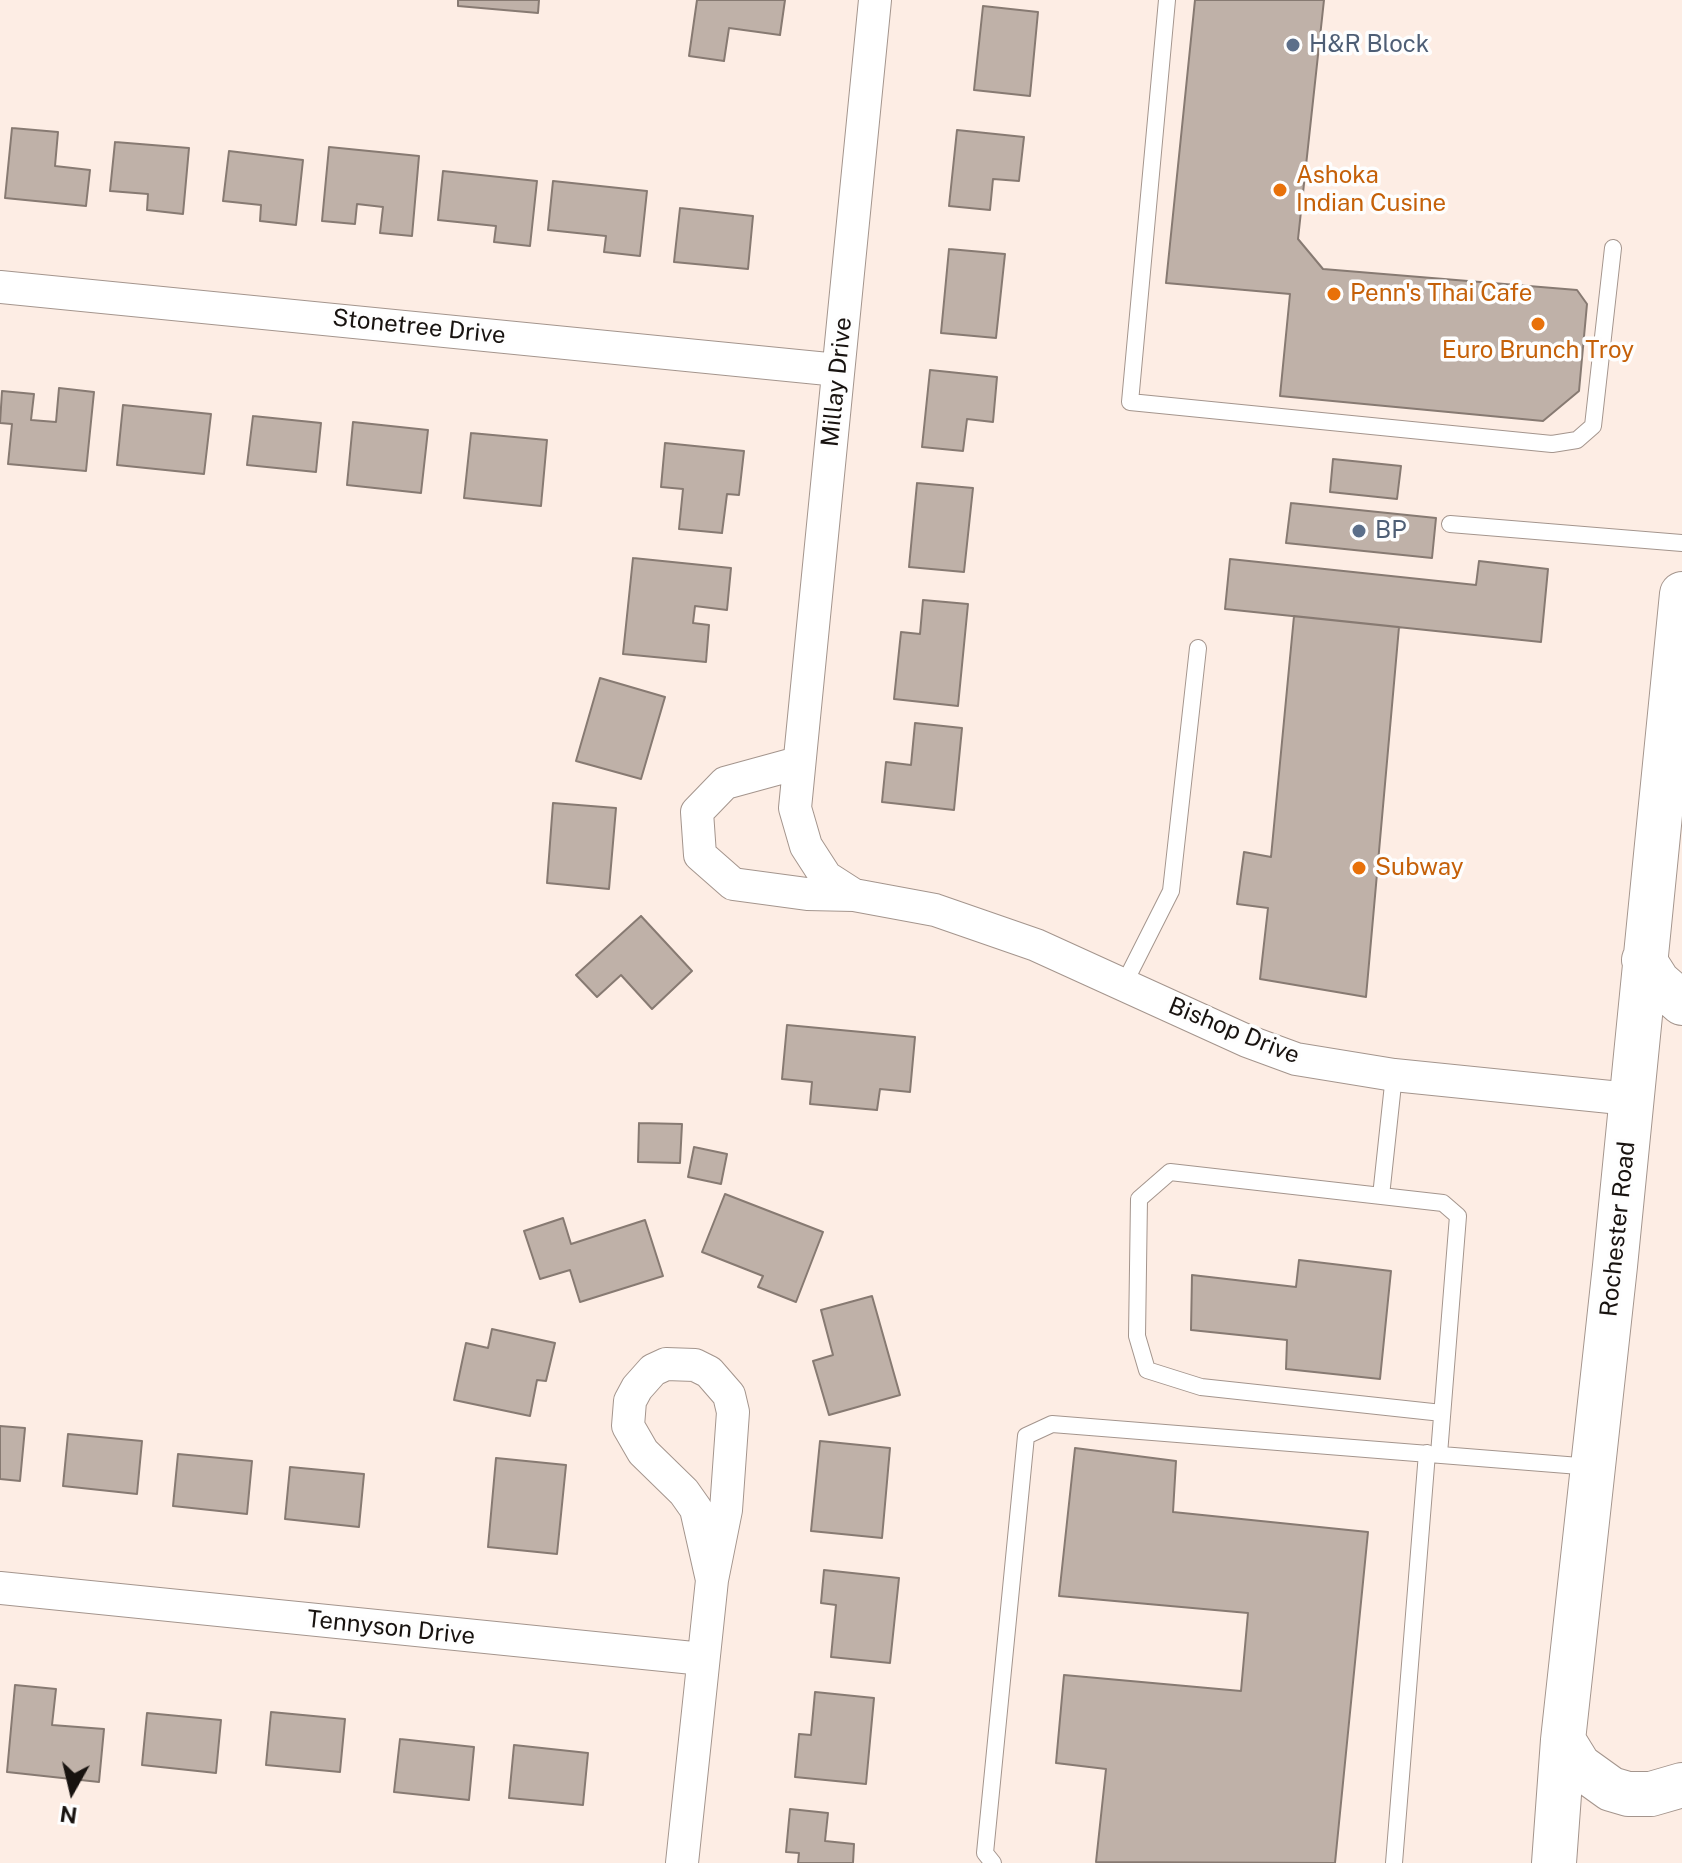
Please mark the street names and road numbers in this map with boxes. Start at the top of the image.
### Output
street label: Stonetree Drive [331,304,507,350]
street label: Millay Drive [816,316,858,448]
street label: Bishop Drive [1164,992,1304,1070]
street label: Rochester Road [1594,1140,1642,1318]
street label: Tennyson Drive [306,1605,476,1651]

